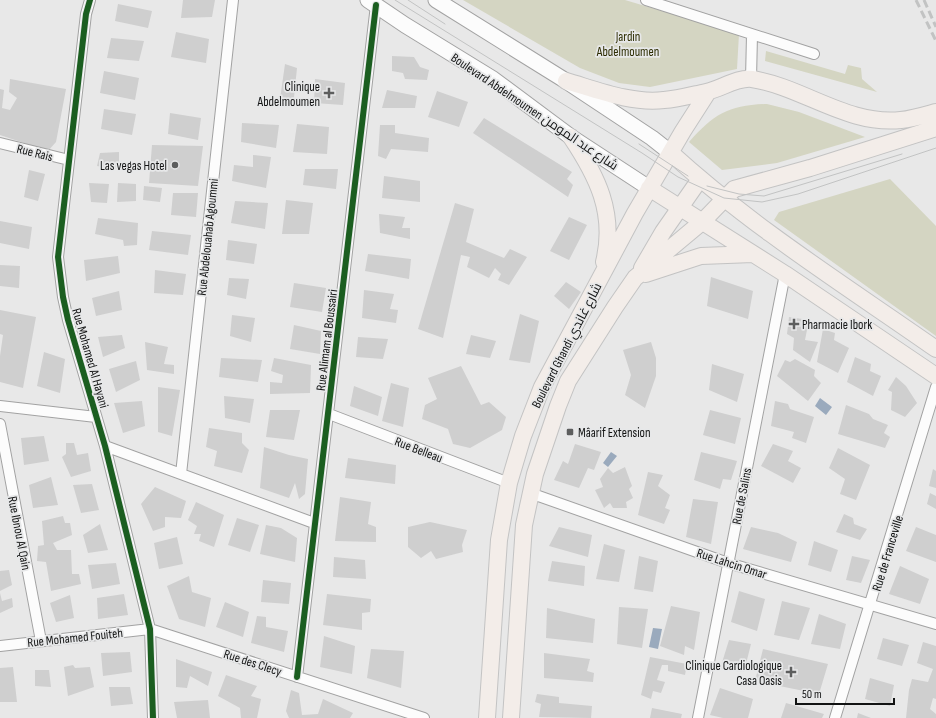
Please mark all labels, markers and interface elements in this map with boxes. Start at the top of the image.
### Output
park label: Jardin Abdelmoumen [596,29,659,60]
street label: Boulevard Abdelmoumen شارع عبد المومن [448,50,621,174]
place label: Clinique Abdelmoumen [256,79,320,110]
marker: Clinique Abdelmoumen [323,87,335,99]
street label: Rue Rais [15,141,55,165]
place label: Las vegas Hotel [100,158,167,174]
marker: Las vegas Hotel [170,160,180,170]
street label: Rue Abdelouahab Agoummi [194,178,222,296]
street label: Boulevard Ghandi شارع غاندي [528,280,607,412]
street label: Rue Alimam al Boussairi [313,288,341,392]
street label: Rue Mohamed Al Hayani [68,307,112,410]
place label: Pharmacie Ibork [802,317,872,333]
marker: Pharmacie Ibork [789,319,799,329]
place label: Mâarif Extension [578,425,651,441]
marker: Mâarif Extension [565,427,575,437]
street label: Rue Belleau [392,433,445,466]
street label: Rue de Salins [729,466,755,526]
street label: Rue Ibnou Al Qain [4,495,34,571]
street label: Rue de Franceville [869,514,907,593]
street label: Rue Lahcin Omar [695,545,769,583]
street label: Rue Mohamed Fouiteh [26,625,124,651]
street label: Rue des Clecy [222,646,284,680]
place label: Clinique Cardiologique Casa Oasis [685,658,782,689]
marker: Clinique Cardiologique Casa Oasis [785,666,797,678]
scale bar [796,680,894,706]
text: 50 m [802,687,822,702]

